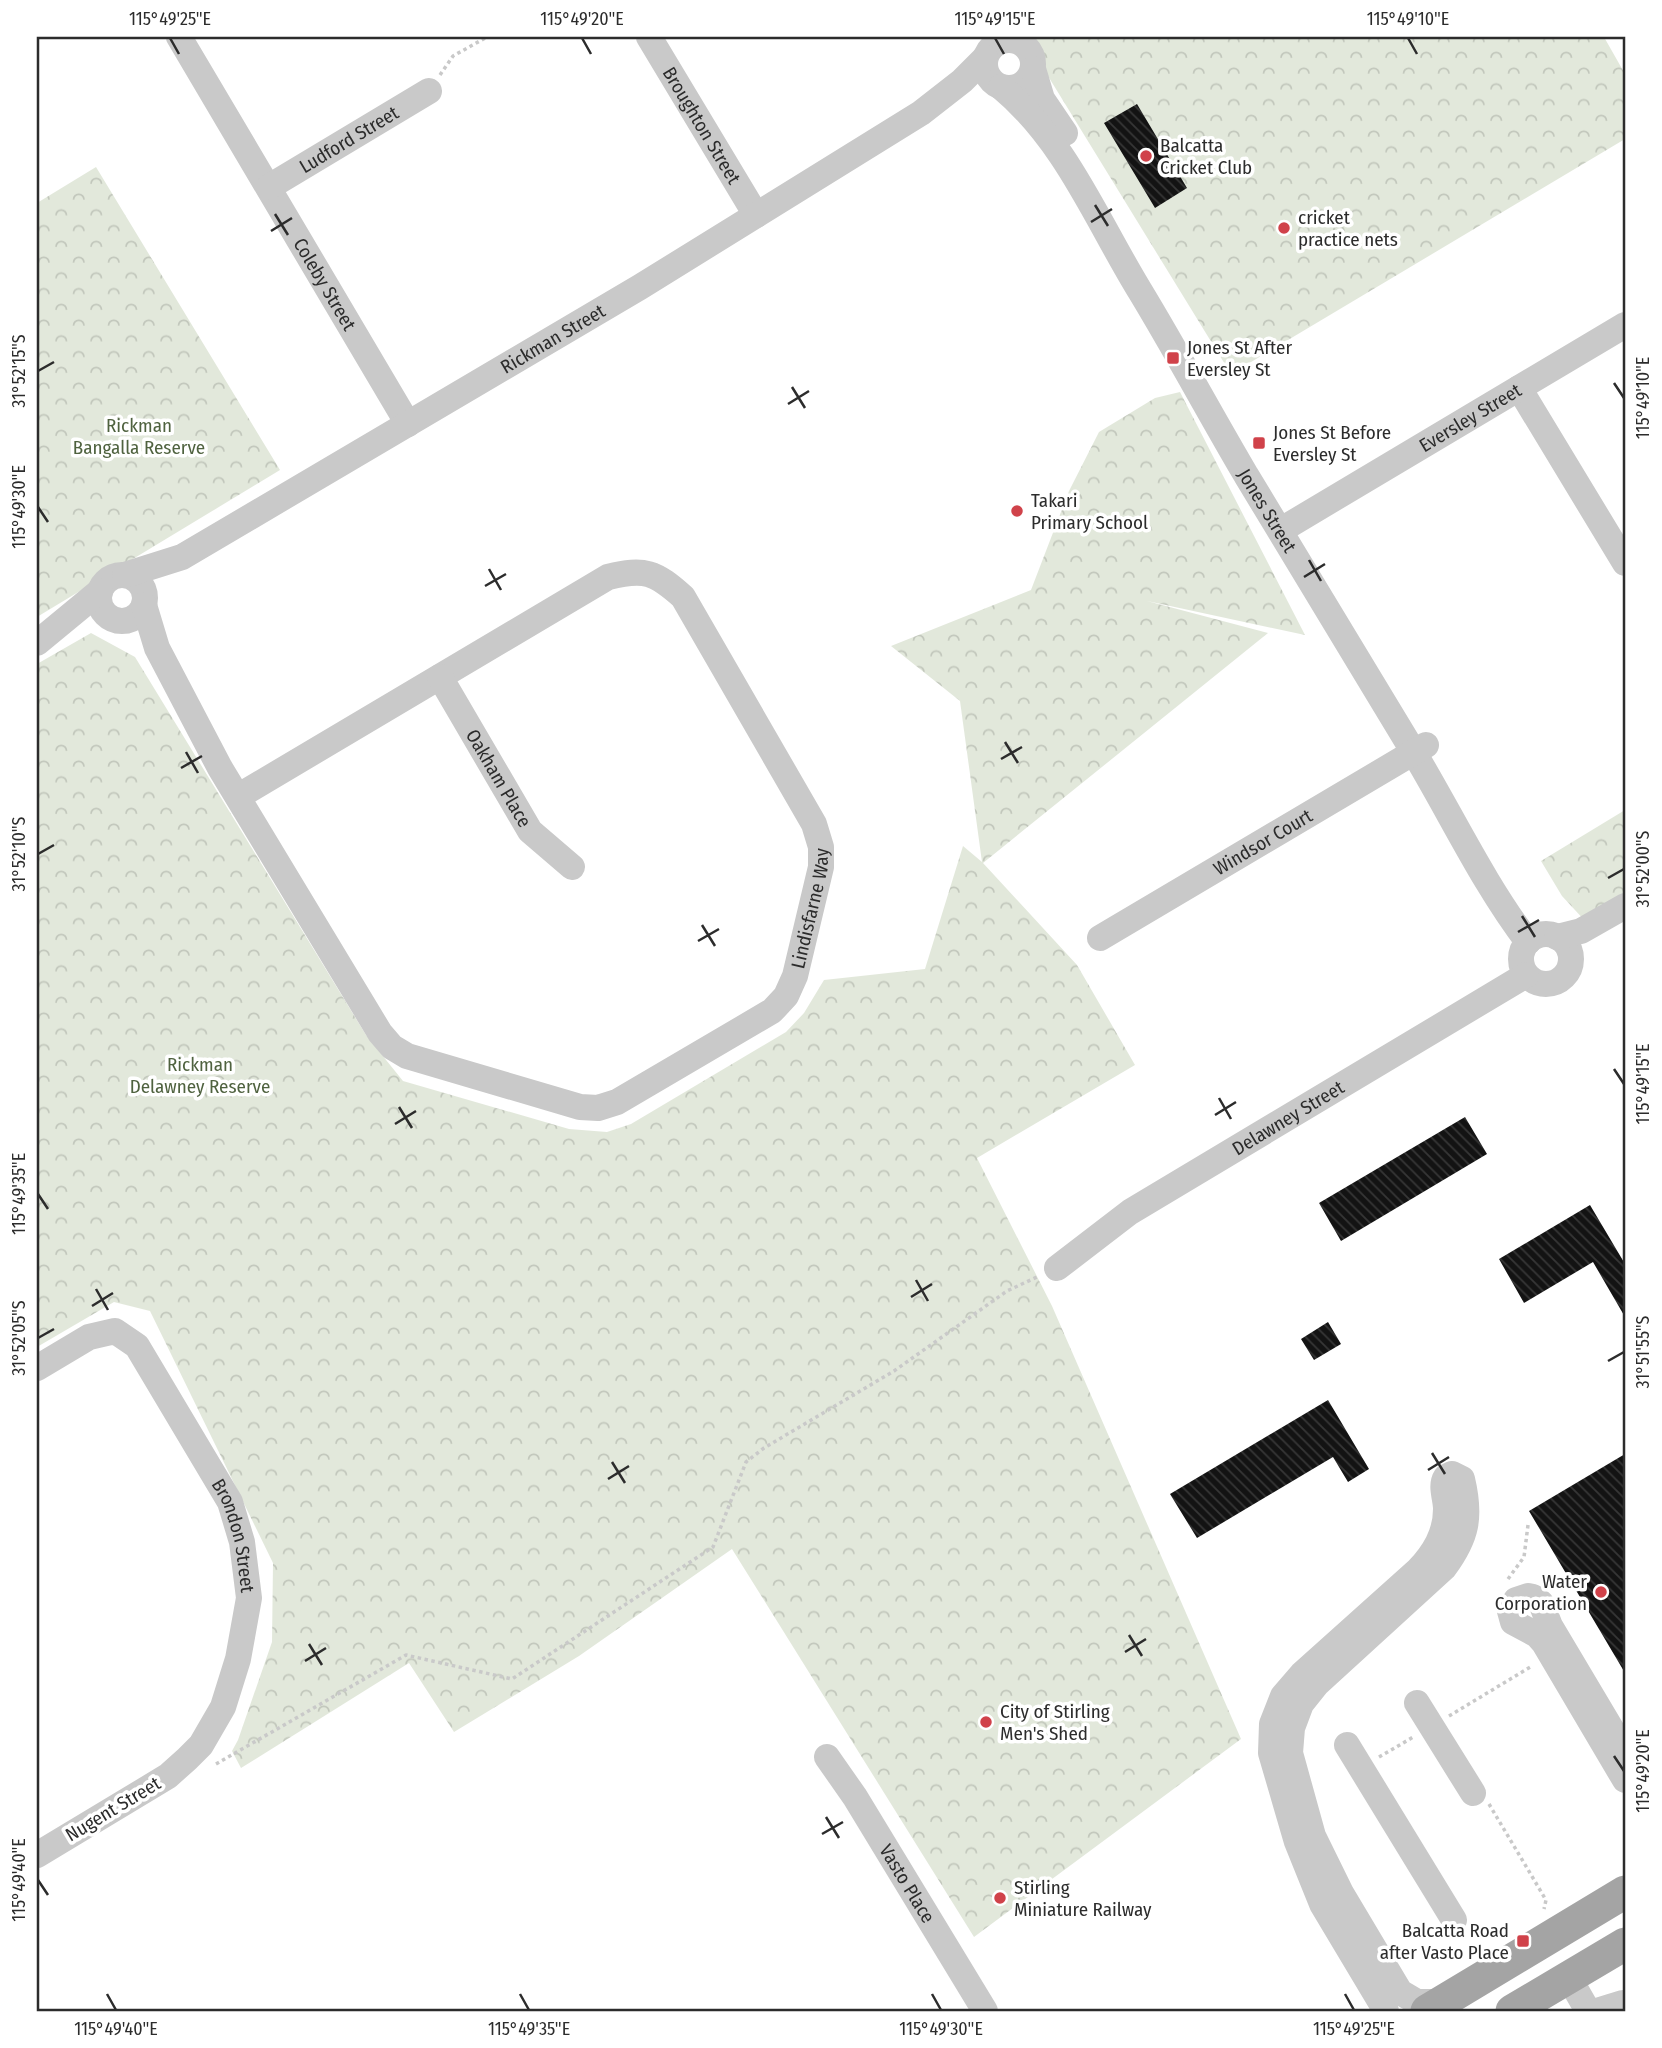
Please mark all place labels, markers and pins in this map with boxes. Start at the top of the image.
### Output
place label: Balcatta Cricket Club [1160,134,1252,179]
marker: Balcatta Cricket Club [1138,148,1154,164]
place label: cricket practice nets [1298,206,1398,251]
marker: cricket practice nets [1276,220,1292,236]
place label: Jones St After Eversley St [1187,336,1292,381]
marker: Jones St After Eversley St [1165,350,1181,366]
place label: Jones St Before Eversley St [1273,421,1391,466]
marker: Jones St Before Eversley St [1251,435,1267,451]
place label: Takari Primary School [1031,489,1148,534]
marker: Takari Primary School [1009,503,1025,519]
place label: Water Corporation [1495,1570,1587,1615]
marker: Water Corporation [1593,1584,1609,1600]
place label: City of Stirling Men's Shed [1000,1700,1110,1745]
marker: City of Stirling Men's Shed [978,1714,994,1730]
place label: Stirling Miniature Railway [1014,1876,1152,1921]
marker: Stirling Miniature Railway [992,1890,1008,1906]
place label: Balcatta Road after Vasto Place [1380,1919,1509,1964]
marker: Balcatta Road after Vasto Place [1515,1933,1531,1949]

